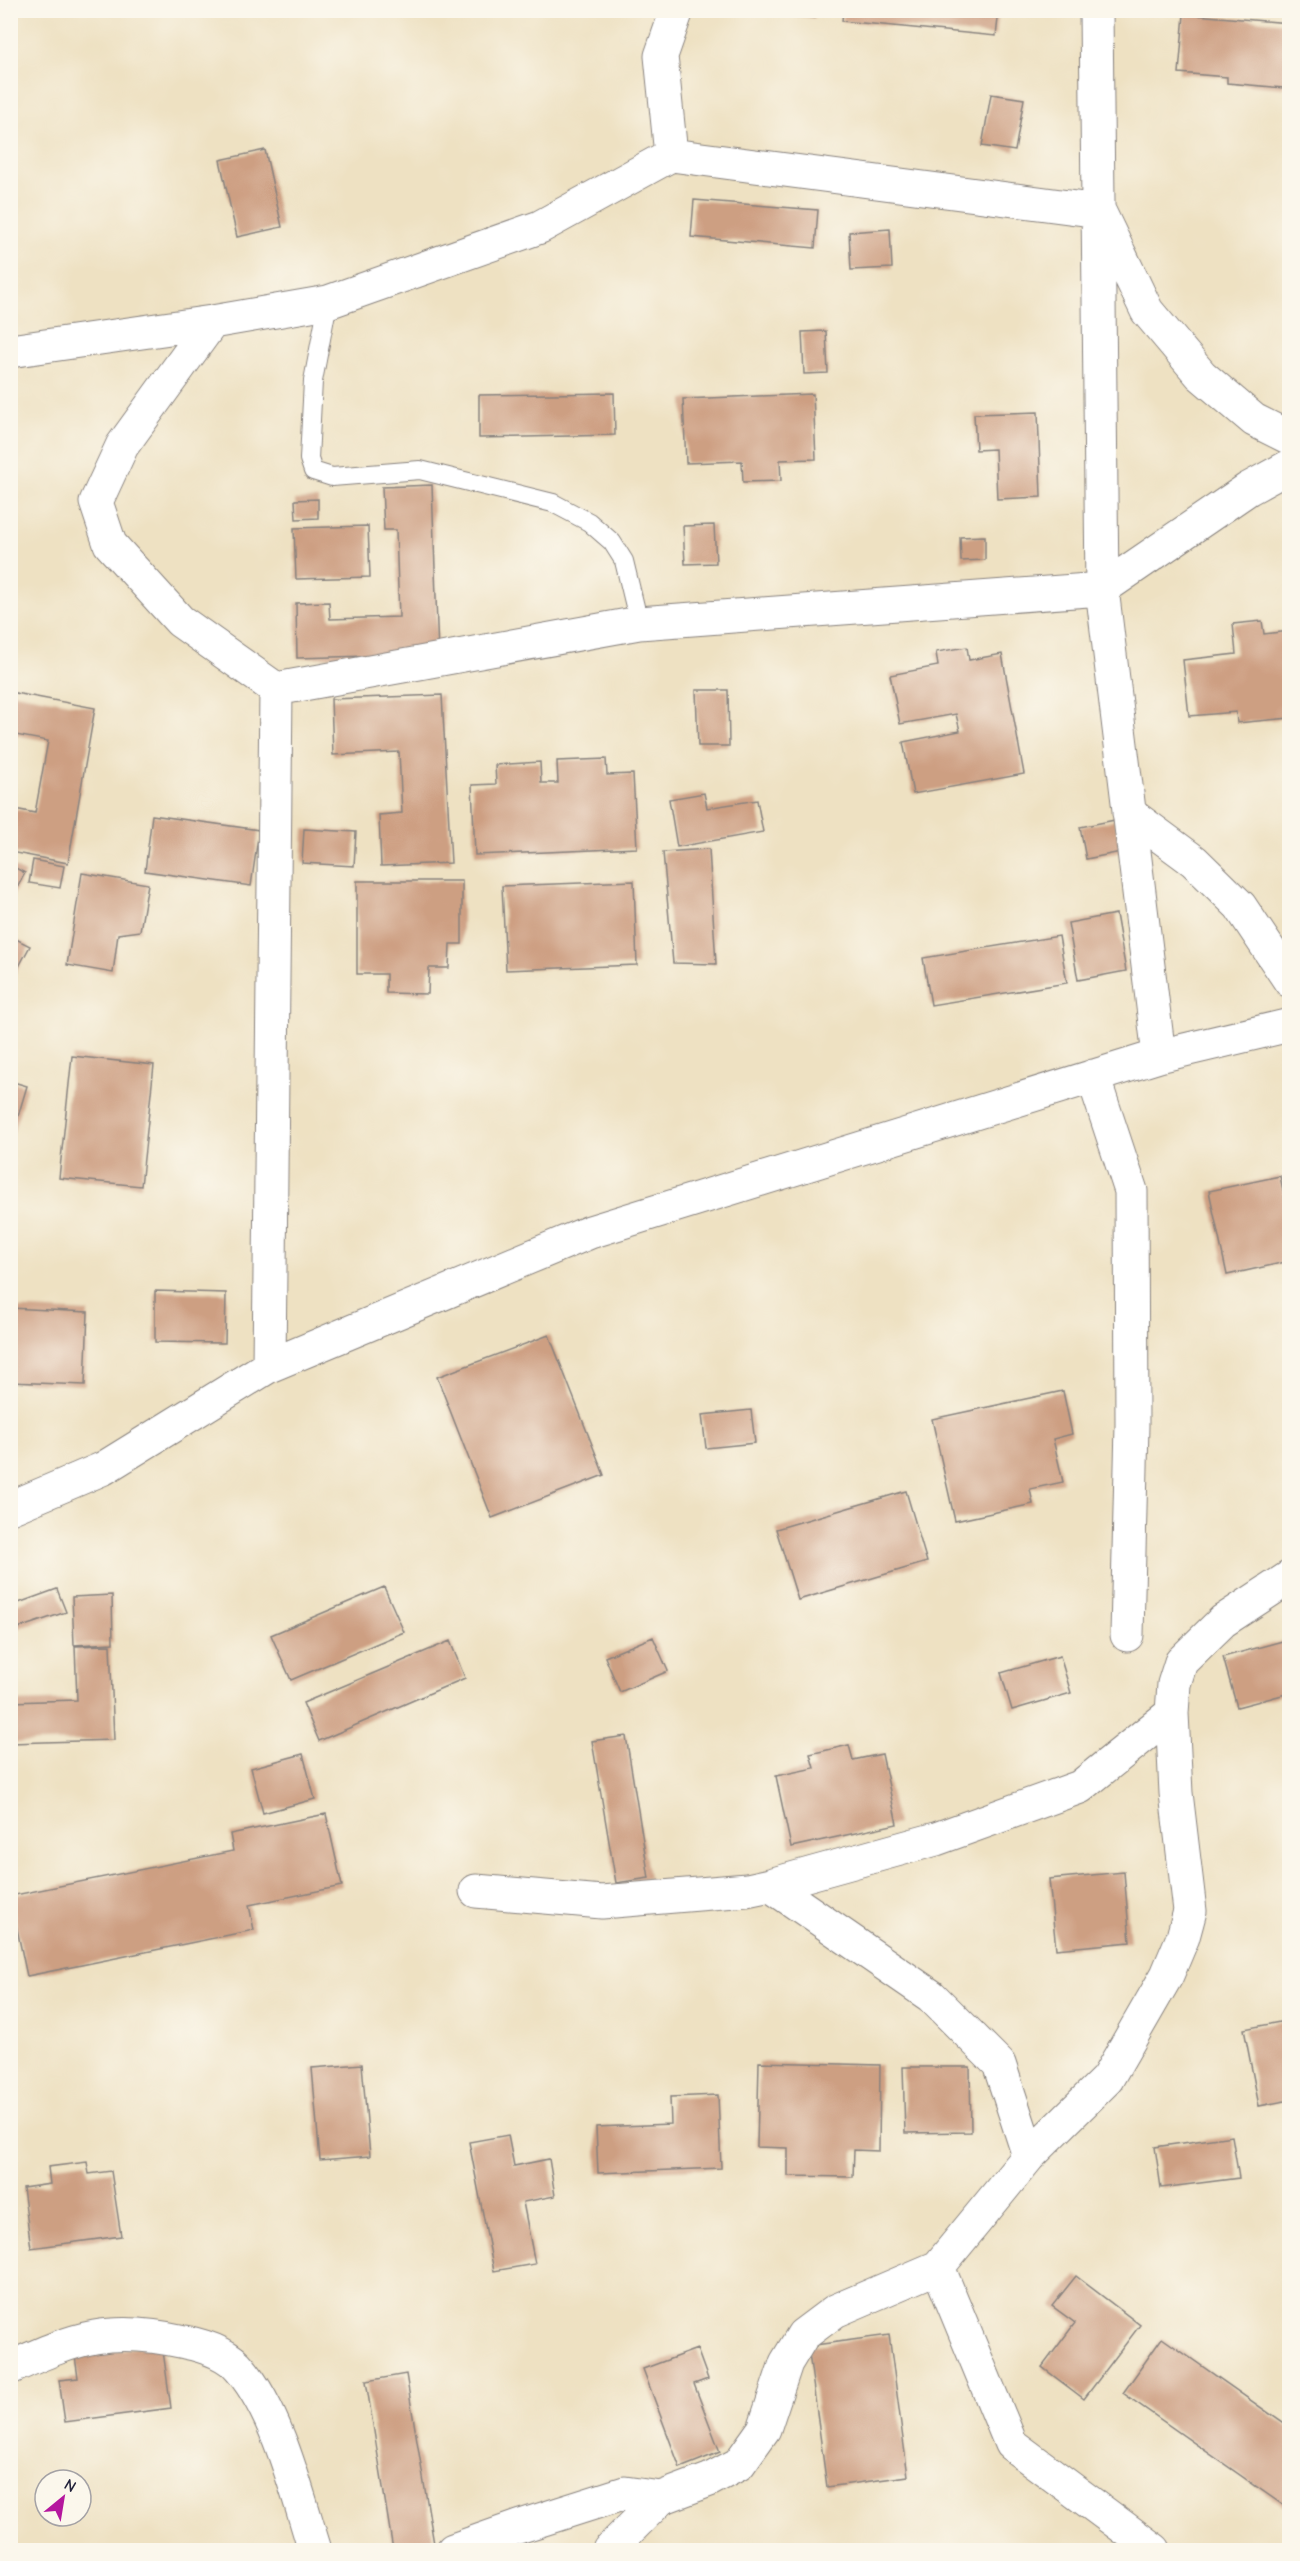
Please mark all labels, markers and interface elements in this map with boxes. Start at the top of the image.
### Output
north arrow [33,2468,93,2528]
text: N [61,2475,79,2496]

